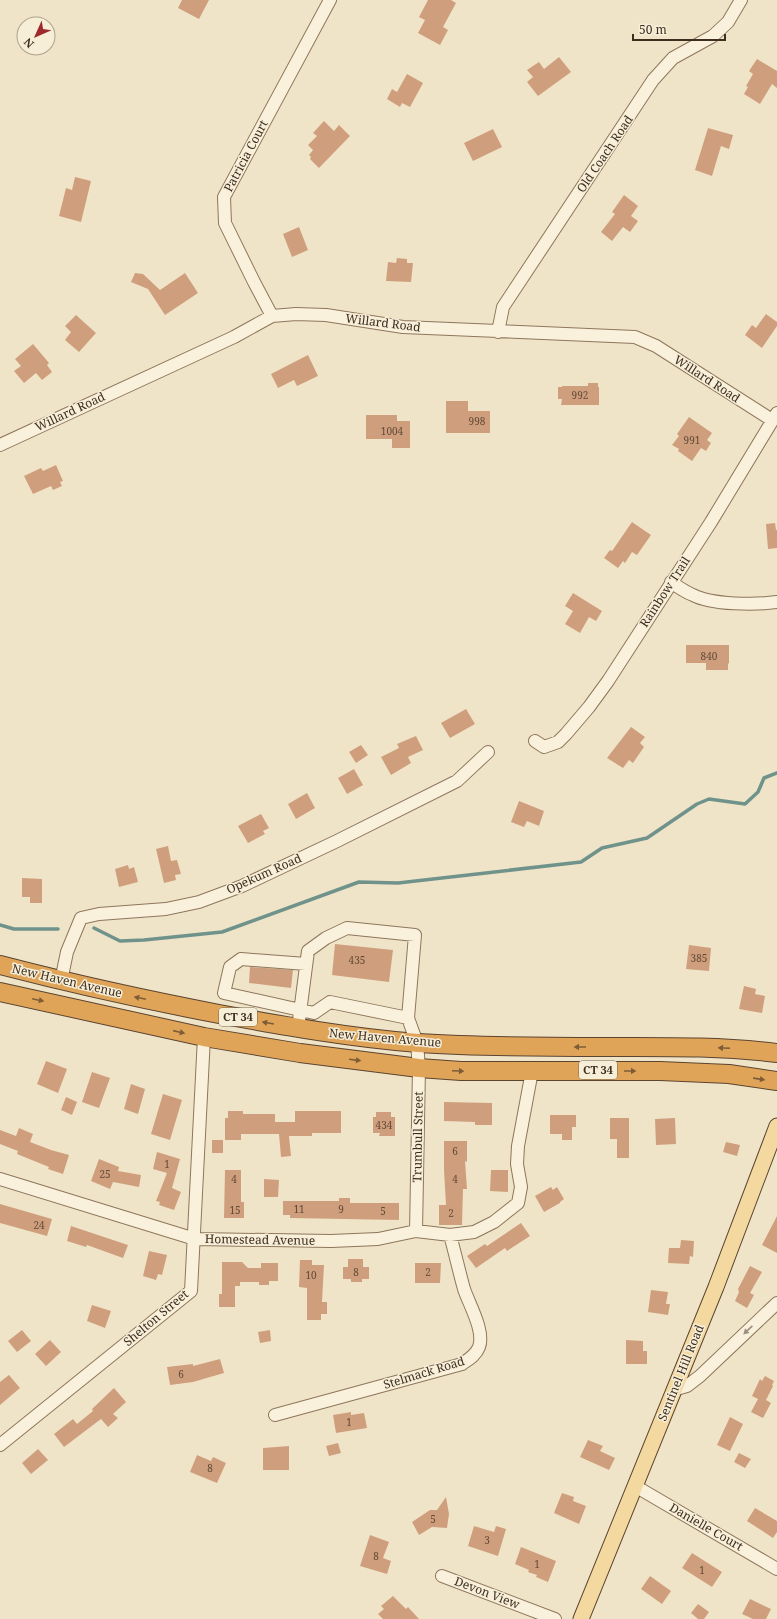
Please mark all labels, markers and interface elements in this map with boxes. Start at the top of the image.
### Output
north arrow [16,16,56,56]
scale bar [633,16,725,42]
text: 50 m [639,21,667,38]
text: N [20,35,37,52]
street label: Old Coach Road [572,111,637,196]
street label: Patricia Court [219,117,272,195]
street label: Willard Road [344,309,422,336]
street label: Willard Road [671,351,744,407]
street label: Willard Road [32,388,108,435]
house number: 992 [572,388,588,402]
house number: 998 [469,414,486,428]
house number: 1004 [381,424,404,438]
house number: 991 [684,433,700,447]
street label: Rainbow Trail [635,553,694,630]
house number: 840 [701,649,718,663]
street label: Opekum Road [223,849,305,898]
house number: 385 [691,951,707,965]
house number: 435 [349,953,365,967]
street label: New Haven Avenue [10,960,124,1001]
one-way arrow [134,994,146,1000]
one-way arrow [32,997,44,1003]
road number: CT 34 [219,1008,257,1026]
one-way arrow [262,1020,274,1026]
street label: New Haven Avenue [328,1024,442,1051]
one-way arrow [172,1029,185,1035]
one-way arrow [573,1044,586,1050]
one-way arrow [717,1045,730,1051]
one-way arrow [349,1057,361,1063]
road number: CT 34 [579,1061,617,1079]
one-way arrow [452,1067,464,1074]
one-way arrow [624,1068,637,1074]
one-way arrow [753,1076,766,1082]
street label: Trumbull Street [408,1091,427,1183]
house number: 434 [376,1118,393,1132]
house number: 6 [452,1144,458,1158]
house number: 1 [164,1157,170,1171]
house number: 25 [99,1167,111,1181]
house number: 4 [231,1172,237,1186]
house number: 4 [452,1172,458,1186]
house number: 11 [293,1202,305,1216]
house number: 9 [338,1202,344,1216]
house number: 15 [229,1203,241,1217]
house number: 5 [380,1204,386,1218]
house number: 2 [448,1206,454,1220]
house number: 24 [33,1218,45,1232]
street label: Homestead Avenue [205,1230,315,1249]
house number: 8 [353,1265,359,1279]
house number: 2 [425,1265,431,1279]
house number: 10 [305,1268,317,1282]
street label: Shelton Street [120,1285,192,1350]
street label: Sentinel Hill Road [653,1321,708,1424]
one-way arrow [744,1325,753,1334]
street label: Stelmack Road [381,1352,467,1393]
house number: 6 [178,1367,184,1381]
house number: 1 [346,1415,352,1429]
house number: 8 [207,1461,213,1475]
street label: Danielle Court [666,1499,746,1554]
house number: 5 [430,1512,436,1526]
house number: 3 [484,1533,490,1547]
house number: 8 [373,1549,379,1563]
house number: 1 [534,1557,540,1571]
house number: 1 [699,1563,705,1577]
street label: Devon View [452,1572,523,1613]

